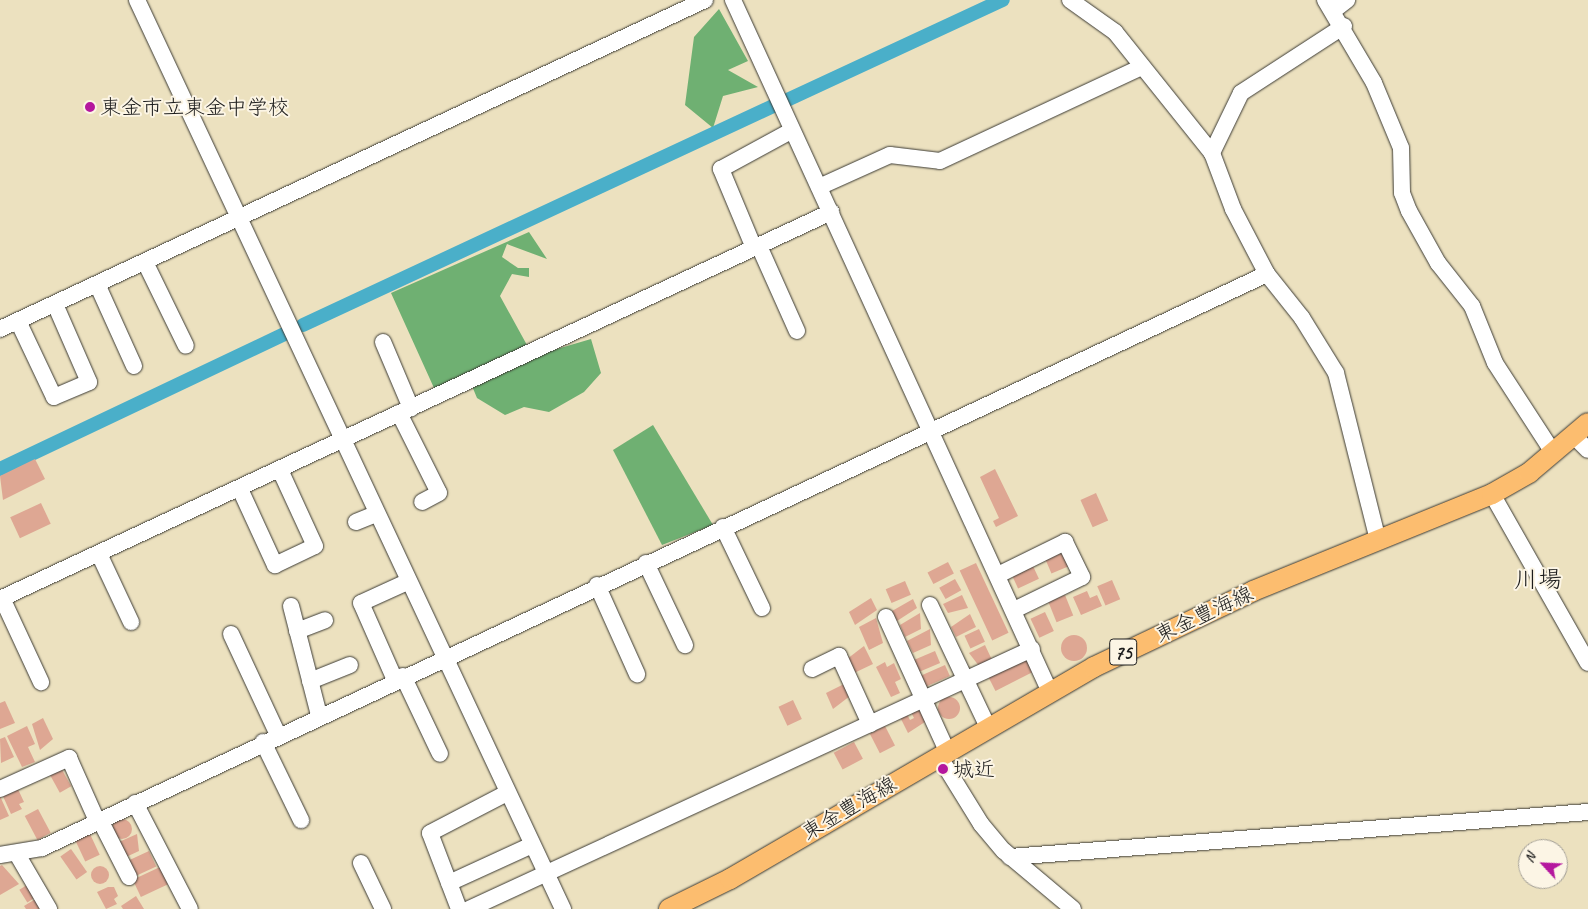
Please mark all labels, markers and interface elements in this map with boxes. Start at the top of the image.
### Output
place label: 東金市立東金中学校 [100,94,289,120]
marker: 東金市立東金中学校 [84,101,96,113]
district label: 川場 [1514,566,1562,594]
street label: 東金豊海線 [1151,580,1257,648]
road number: 75 [1108,634,1138,670]
place label: 城近 [953,756,995,782]
marker: 城近 [937,763,949,775]
street label: 東金豊海線 [797,771,901,845]
north arrow [1518,839,1568,889]
text: N [1520,850,1539,865]

